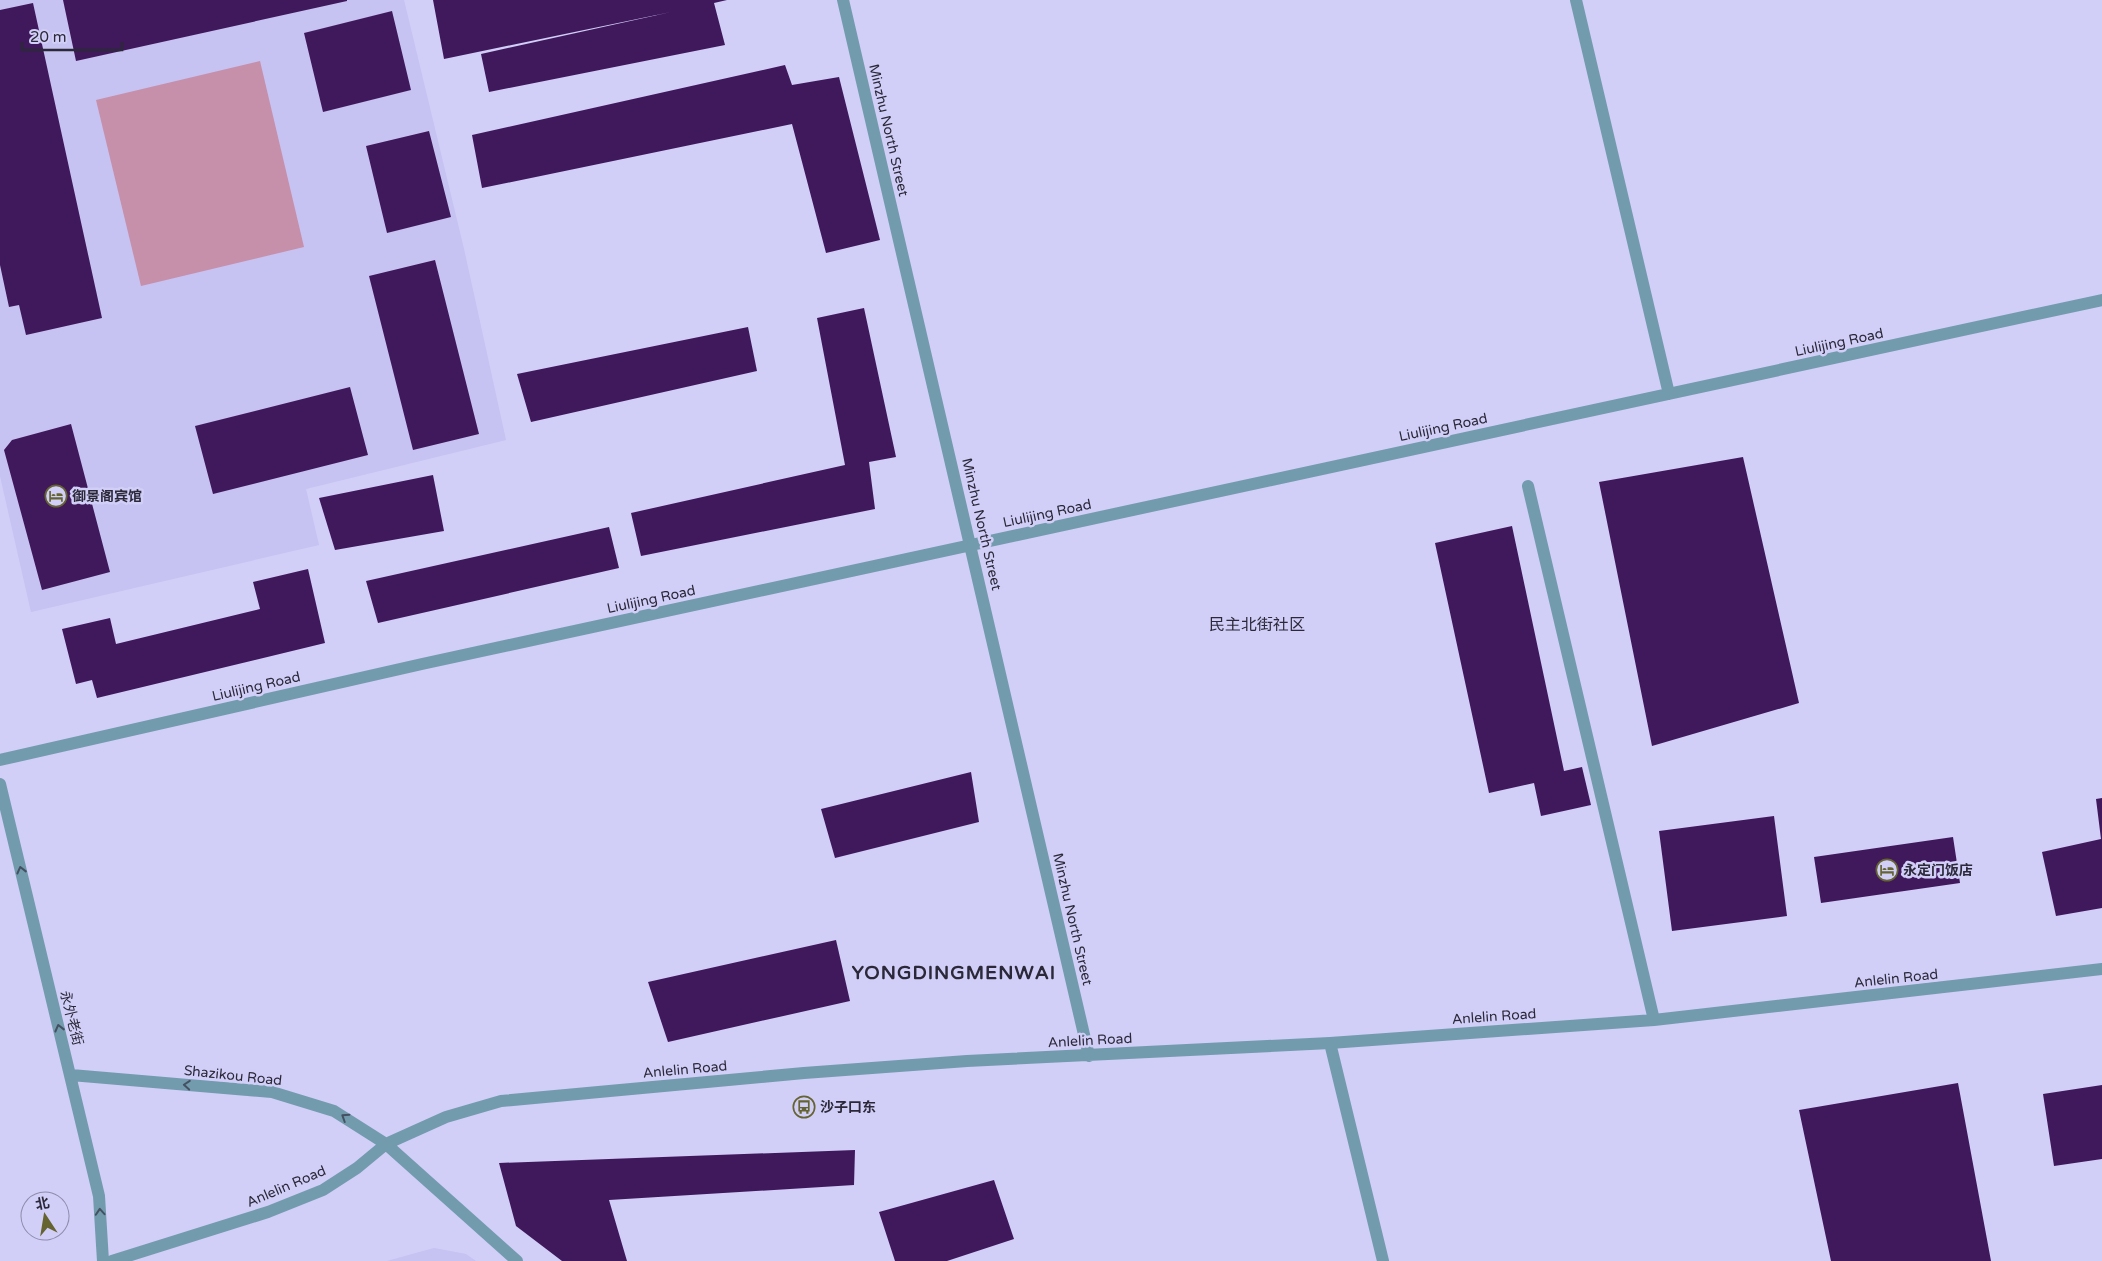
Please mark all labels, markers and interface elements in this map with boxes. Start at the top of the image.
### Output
scale bar [22,20,122,52]
text: 20 m [30,28,67,46]
street label: Minzhu North Street [865,62,912,199]
street label: Liulijing Road [1793,325,1885,360]
street label: Liulijing Road [1397,410,1489,445]
street label: Minzhu North Street [958,456,1005,593]
hotel icon: 御景阁宾馆 [44,484,68,508]
place label: 御景阁宾馆 [72,488,142,505]
street label: Liulijing Road [1001,496,1093,531]
street label: Liulijing Road [605,582,697,617]
district label: 民主北街社区 [1209,615,1305,635]
street label: Liulijing Road [210,668,302,705]
street label: Minzhu North Street [1049,851,1096,988]
hotel icon: 永定门饭店 [1875,858,1899,882]
place label: 永定门饭店 [1903,862,1973,879]
one-way arrow [16,865,27,874]
district label: YONGDINGMENWAI [852,962,1056,984]
street label: Anlelin Road [1853,966,1939,991]
street label: 永外老街 [56,989,87,1047]
street label: Anlelin Road [1451,1005,1537,1028]
one-way arrow [54,1023,65,1032]
street label: Anlelin Road [1047,1030,1133,1051]
street label: Anlelin Road [642,1057,728,1082]
street label: Shazikou Road [183,1062,283,1089]
one-way arrow [183,1080,191,1091]
bus stop icon: 沙子口东 [792,1095,816,1119]
place label: 沙子口东 [820,1099,876,1116]
one-way arrow [341,1114,350,1124]
street label: Anlelin Road [244,1162,328,1211]
north arrow [20,1191,70,1241]
text: 北 [34,1194,51,1214]
one-way arrow [95,1208,106,1216]

